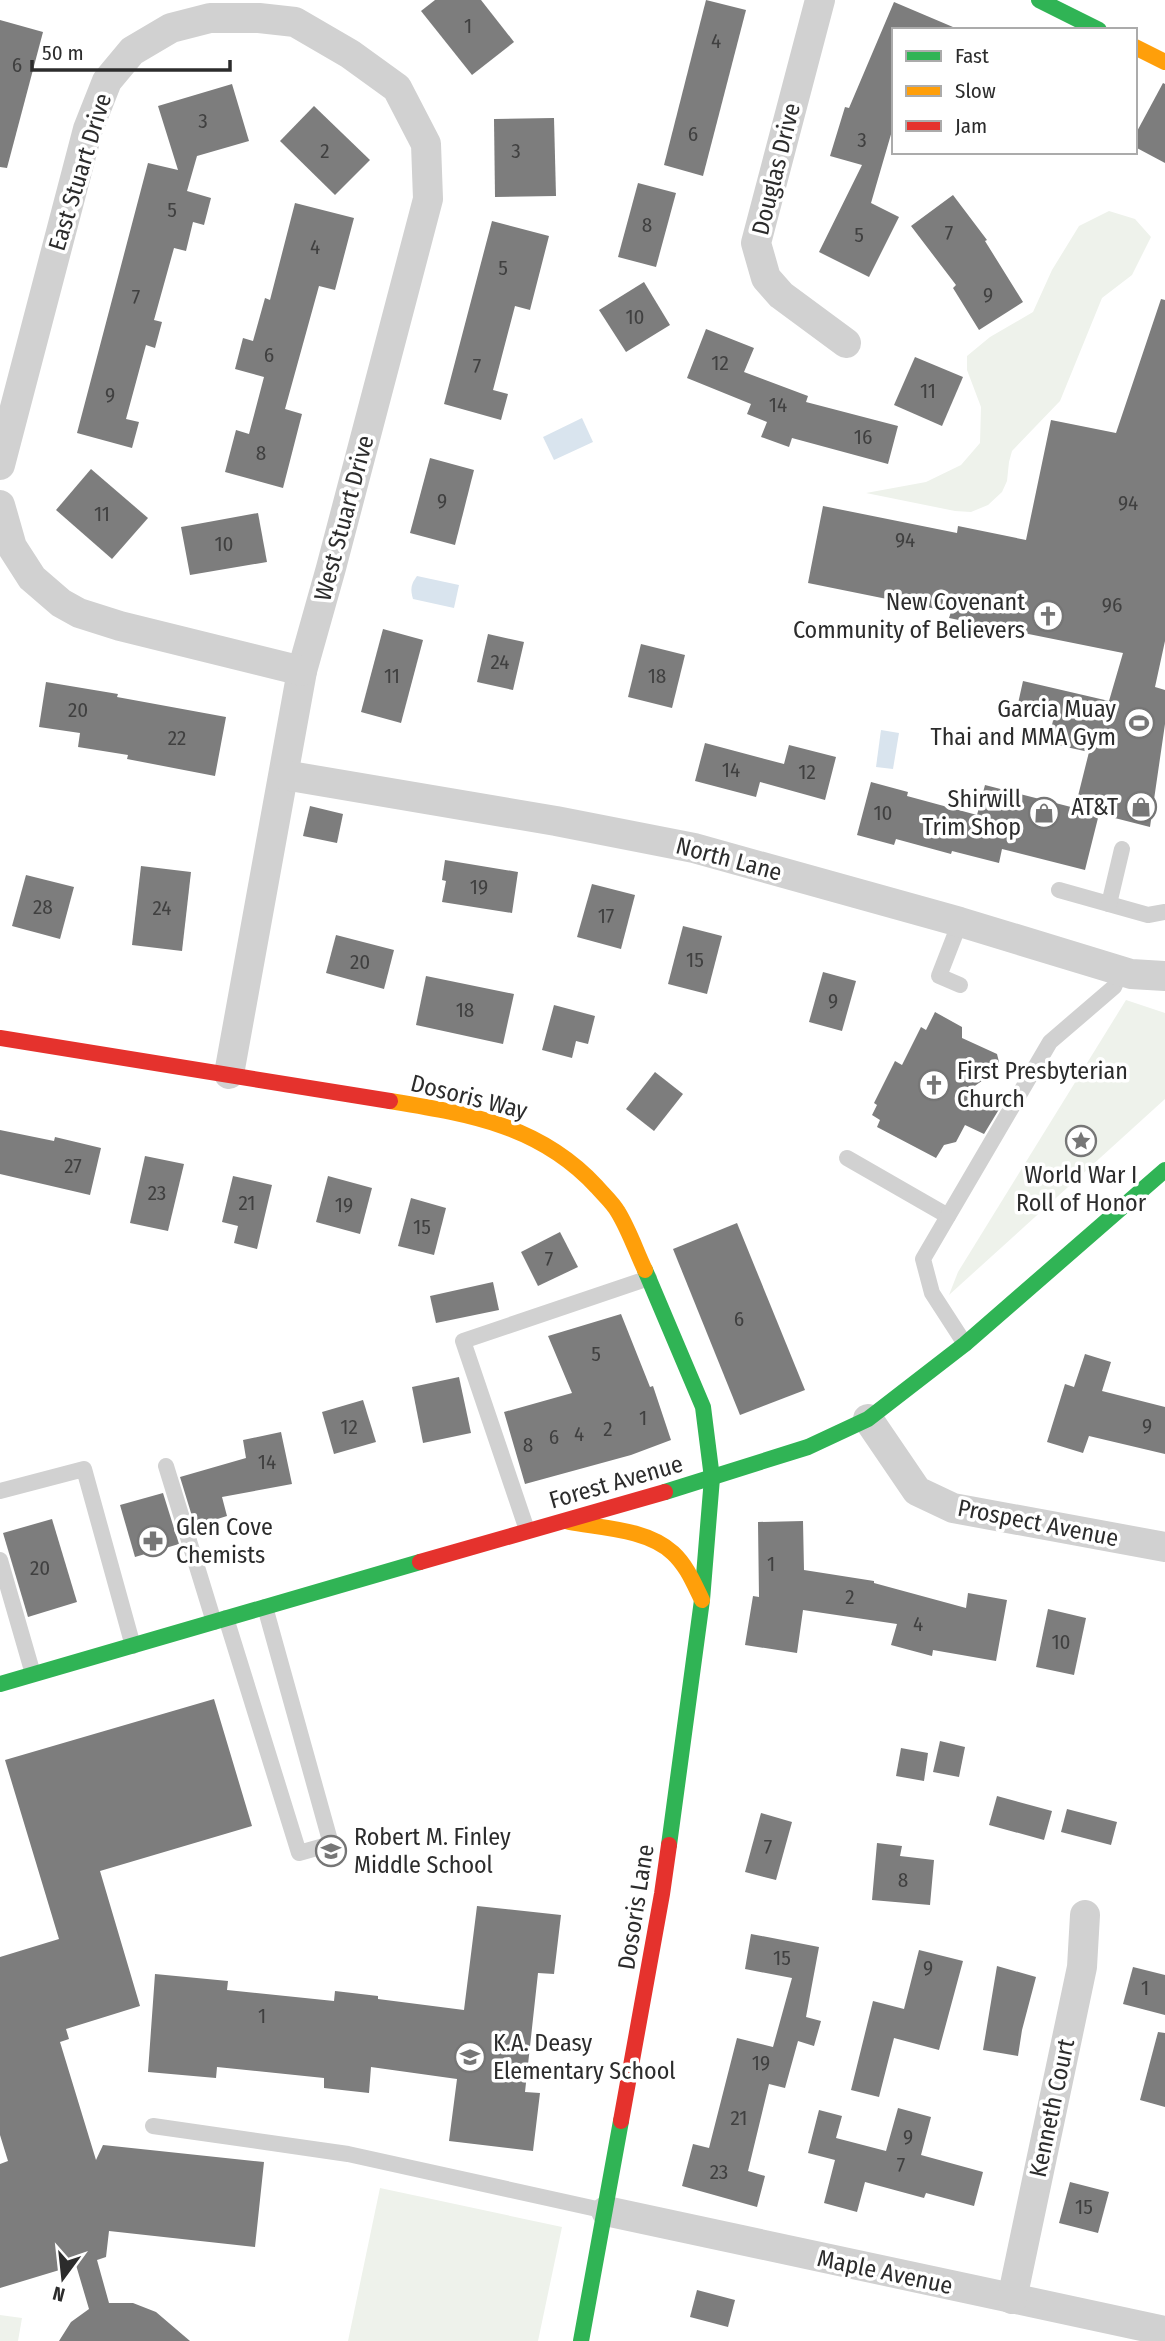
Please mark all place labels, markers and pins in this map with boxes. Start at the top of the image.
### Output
place label: New Covenant Community of Believers [793,588,1025,644]
church icon: New Covenant Community of Believers [1031,599,1065,633]
place label: Garcia Muay Thai and MMA Gym [931,695,1116,751]
sports icon: Garcia Muay Thai and MMA Gym [1122,706,1156,740]
place label: Shirwill Trim Shop [922,785,1021,841]
shop icon: AT&T [1124,790,1158,824]
place label: AT&T [1071,793,1118,821]
shop icon: Shirwill Trim Shop [1027,796,1061,830]
place label: First Presbyterian Church [957,1057,1128,1113]
church icon: First Presbyterian Church [917,1068,951,1102]
place icon: World War I Roll of Honor [1064,1124,1098,1158]
place label: World War I Roll of Honor [1016,1161,1147,1217]
place label: Glen Cove Chemists [176,1513,273,1569]
pharmacy icon: Glen Cove Chemists [136,1524,170,1558]
place label: Robert M. Finley Middle School [354,1823,511,1879]
school or university icon: Robert M. Finley Middle School [314,1834,348,1868]
place label: K.A. Deasy Elementary School [493,2029,676,2085]
school or university icon: K.A. Deasy Elementary School [453,2040,487,2074]

